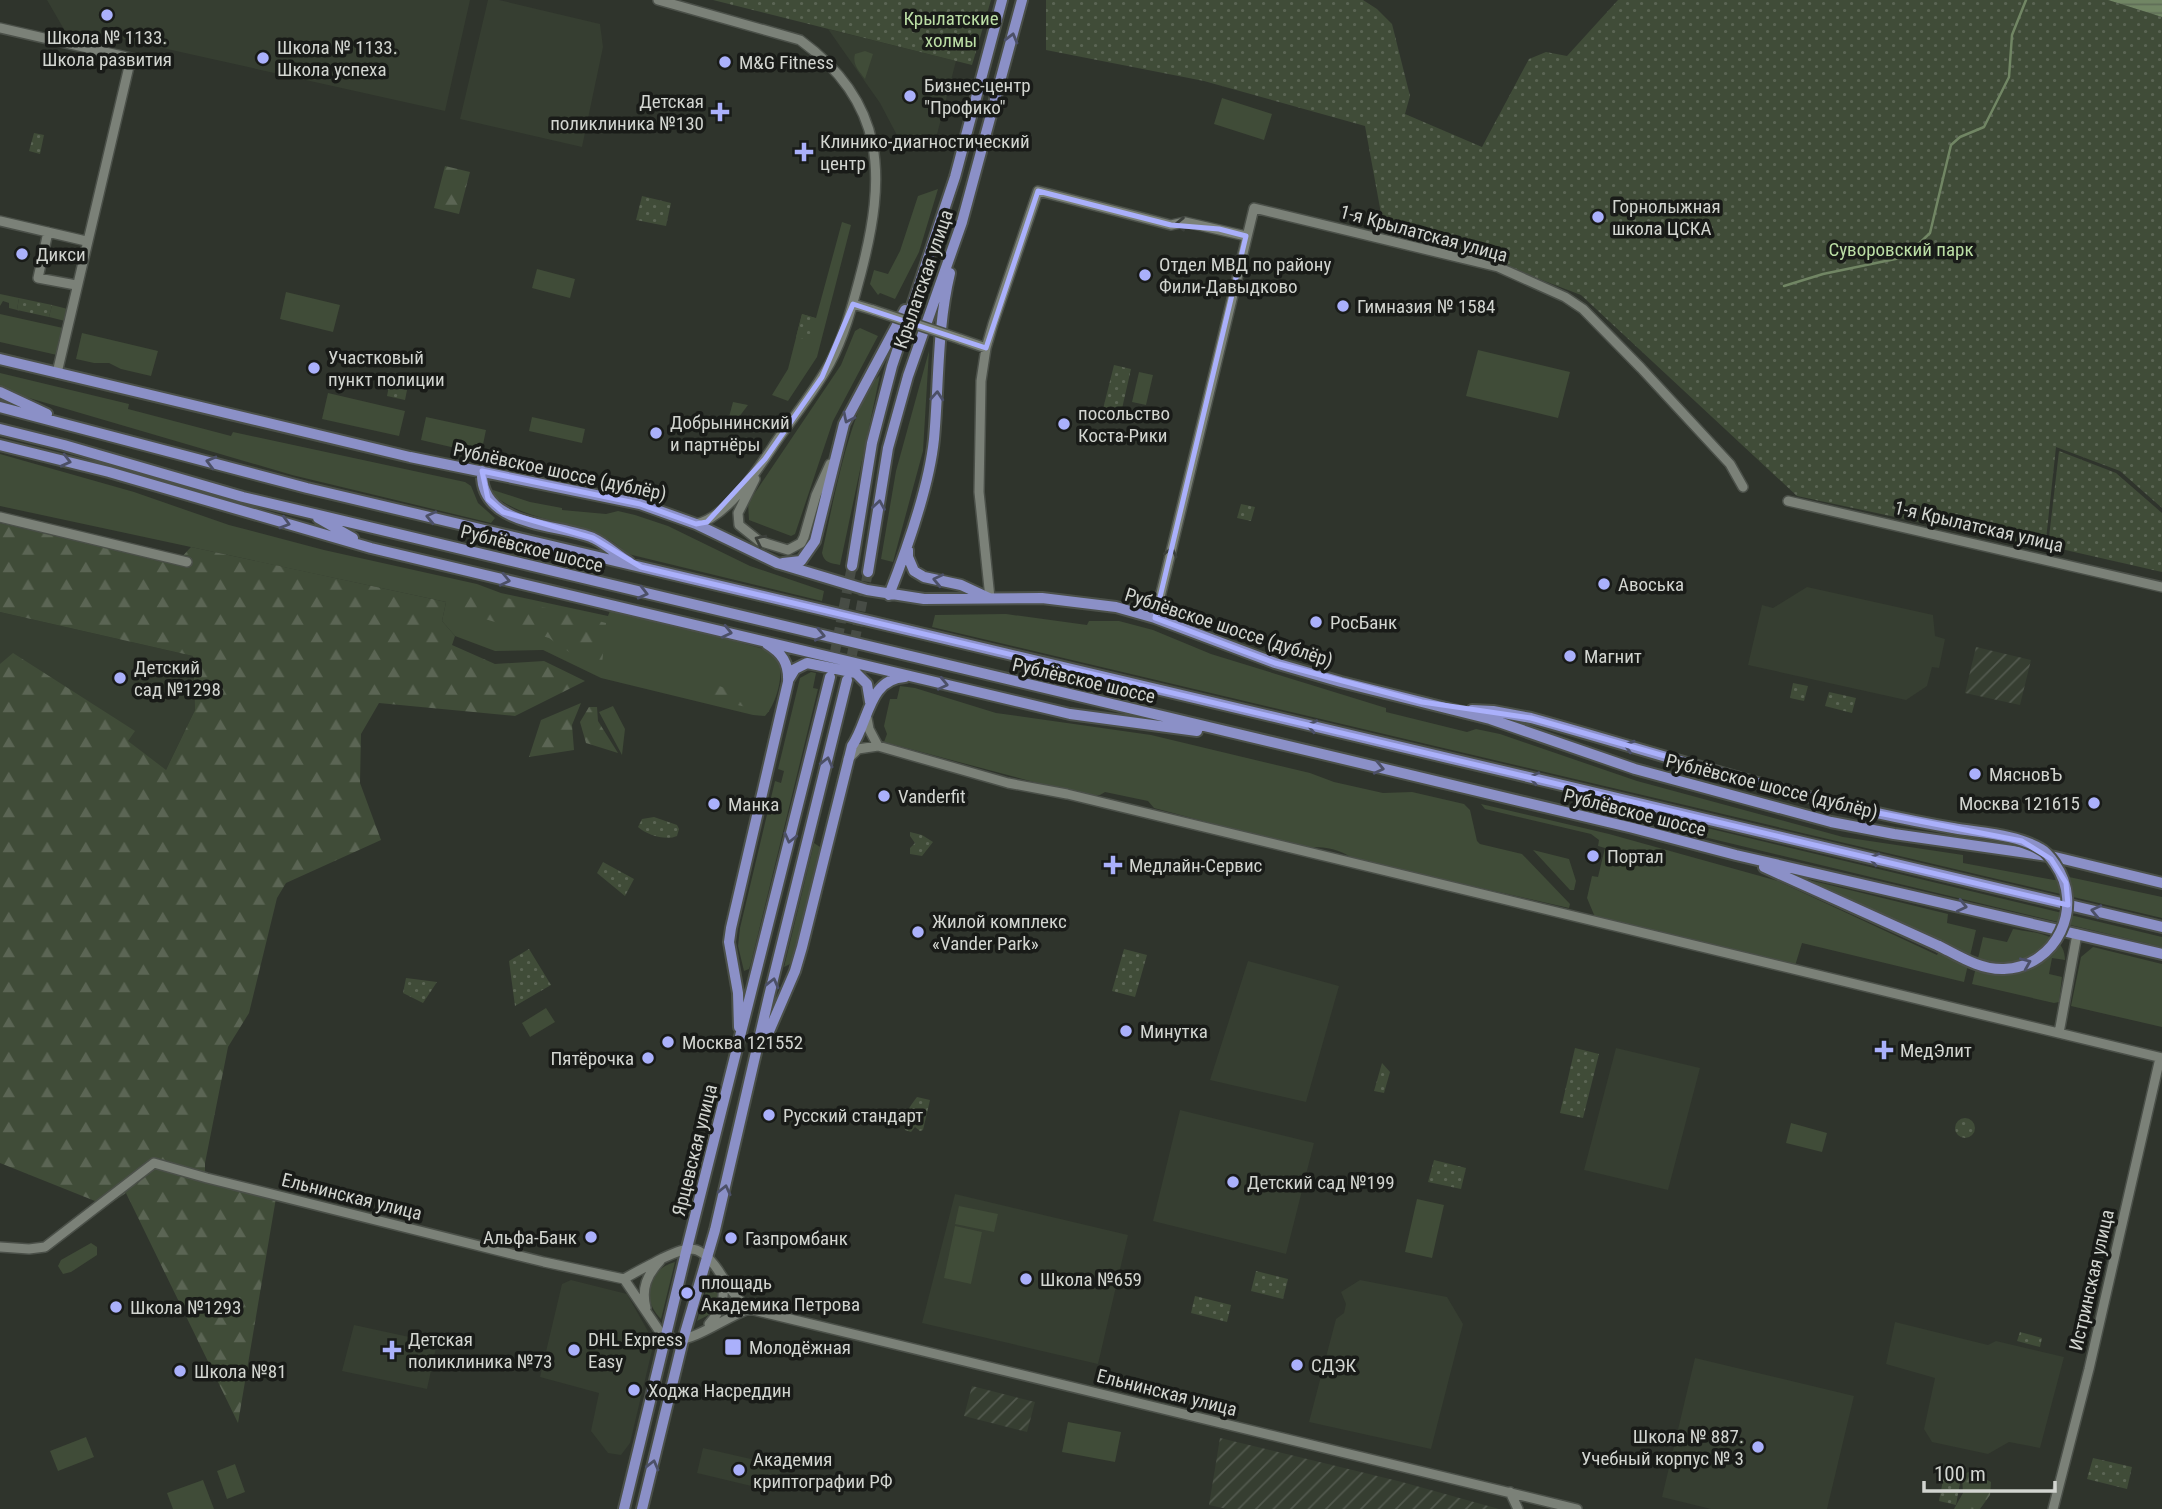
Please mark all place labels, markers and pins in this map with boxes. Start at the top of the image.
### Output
marker: Школа № 1133. Школа развития [99,7,115,23]
place label: Школа № 1133. Школа развития [42,26,172,71]
place label: Школа № 1133. Школа успеха [277,36,398,81]
marker: Школа № 1133. Школа успеха [255,50,271,66]
place label: M&G Fitness [739,51,834,74]
marker: M&G Fitness [717,54,733,70]
place label: Бизнес-центр "Профико" [924,74,1031,119]
marker: Бизнес-центр "Профико" [902,88,918,104]
place label: Детская поликлиника №130 [550,90,704,135]
marker: Детская поликлиника №130 [710,102,730,122]
place label: Клинико-диагностический центр [820,130,1030,175]
marker: Клинико-диагностический центр [794,142,814,162]
place label: Горнолыжная школа ЦСКА [1612,195,1721,240]
marker: Горнолыжная школа ЦСКА [1590,209,1606,225]
place label: Дикси [36,243,86,266]
marker: Дикси [14,246,30,262]
place label: Отдел МВД по району Фили-Давыдково [1159,253,1331,298]
marker: Отдел МВД по району Фили-Давыдково [1137,267,1153,283]
place label: Гимназия № 1584 [1357,295,1496,318]
marker: Гимназия № 1584 [1335,298,1351,314]
place label: Участковый пункт полиции [328,346,445,391]
marker: Участковый пункт полиции [306,360,322,376]
place label: посольство Коста-Рики [1078,402,1170,447]
place label: Добрынинский и партнёры [670,411,790,456]
marker: посольство Коста-Рики [1056,416,1072,432]
marker: Добрынинский и партнёры [648,425,664,441]
place label: Авоська [1618,573,1684,596]
marker: Авоська [1596,576,1612,592]
place label: РосБанк [1330,611,1397,634]
marker: РосБанк [1308,614,1324,630]
place label: Магнит [1584,645,1642,668]
marker: Магнит [1562,648,1578,664]
place label: Детский сад №1298 [134,656,221,701]
marker: Детский сад №1298 [112,670,128,686]
place label: МясновЪ [1989,763,2062,786]
marker: МясновЪ [1967,766,1983,782]
place label: Vanderfit [898,785,966,808]
marker: Vanderfit [876,788,892,804]
place label: Москва 121615 [1959,792,2080,815]
place label: Манка [728,793,779,816]
marker: Москва 121615 [2086,795,2102,811]
marker: Манка [706,796,722,812]
place label: Портал [1607,845,1664,868]
marker: Портал [1585,848,1601,864]
place label: Медлайн-Сервис [1129,854,1263,877]
marker: Медлайн-Сервис [1103,855,1123,875]
place label: Жилой комплекс «Vander Park» [932,910,1067,955]
marker: Жилой комплекс «Vander Park» [910,924,926,940]
place label: Минутка [1140,1020,1208,1043]
marker: Минутка [1118,1023,1134,1039]
place label: Москва 121552 [682,1031,803,1054]
marker: Москва 121552 [660,1034,676,1050]
place label: МедЭлит [1900,1039,1972,1062]
marker: МедЭлит [1874,1040,1894,1060]
place label: Пятёрочка [551,1047,634,1070]
marker: Пятёрочка [640,1050,656,1066]
place label: Русский стандарт [783,1104,923,1127]
marker: Русский стандарт [761,1107,777,1123]
place label: Детский сад №199 [1247,1171,1395,1194]
marker: Детский сад №199 [1225,1174,1241,1190]
place label: Альфа-Банк [483,1226,577,1249]
place label: Газпромбанк [745,1227,848,1250]
marker: Альфа-Банк [583,1229,599,1245]
marker: Газпромбанк [723,1230,739,1246]
place label: Школа №659 [1040,1268,1142,1291]
place label: площадь Академика Петрова [701,1271,860,1316]
marker: Школа №659 [1018,1271,1034,1287]
marker: площадь Академика Петрова [679,1285,695,1301]
place label: Школа №1293 [130,1296,241,1319]
marker: Школа №1293 [108,1299,124,1315]
place label: Детская поликлиника №73 [408,1328,552,1373]
place label: DHL Express Easy [588,1328,683,1373]
place label: Молодёжная [749,1336,851,1359]
marker: Молодёжная [723,1337,743,1357]
marker: Детская поликлиника №73 [382,1340,402,1360]
marker: DHL Express Easy [566,1342,582,1358]
place label: СДЭК [1311,1354,1357,1377]
marker: СДЭК [1289,1357,1305,1373]
place label: Школа №81 [194,1360,287,1383]
marker: Школа №81 [172,1363,188,1379]
place label: Ходжа Насреддин [648,1379,791,1402]
marker: Ходжа Насреддин [626,1382,642,1398]
place label: Школа № 887. Учебный корпус № 3 [1581,1425,1744,1470]
marker: Школа № 887. Учебный корпус № 3 [1750,1439,1766,1455]
place label: Академия криптографии РФ [753,1448,893,1493]
marker: Академия криптографии РФ [731,1462,747,1478]

